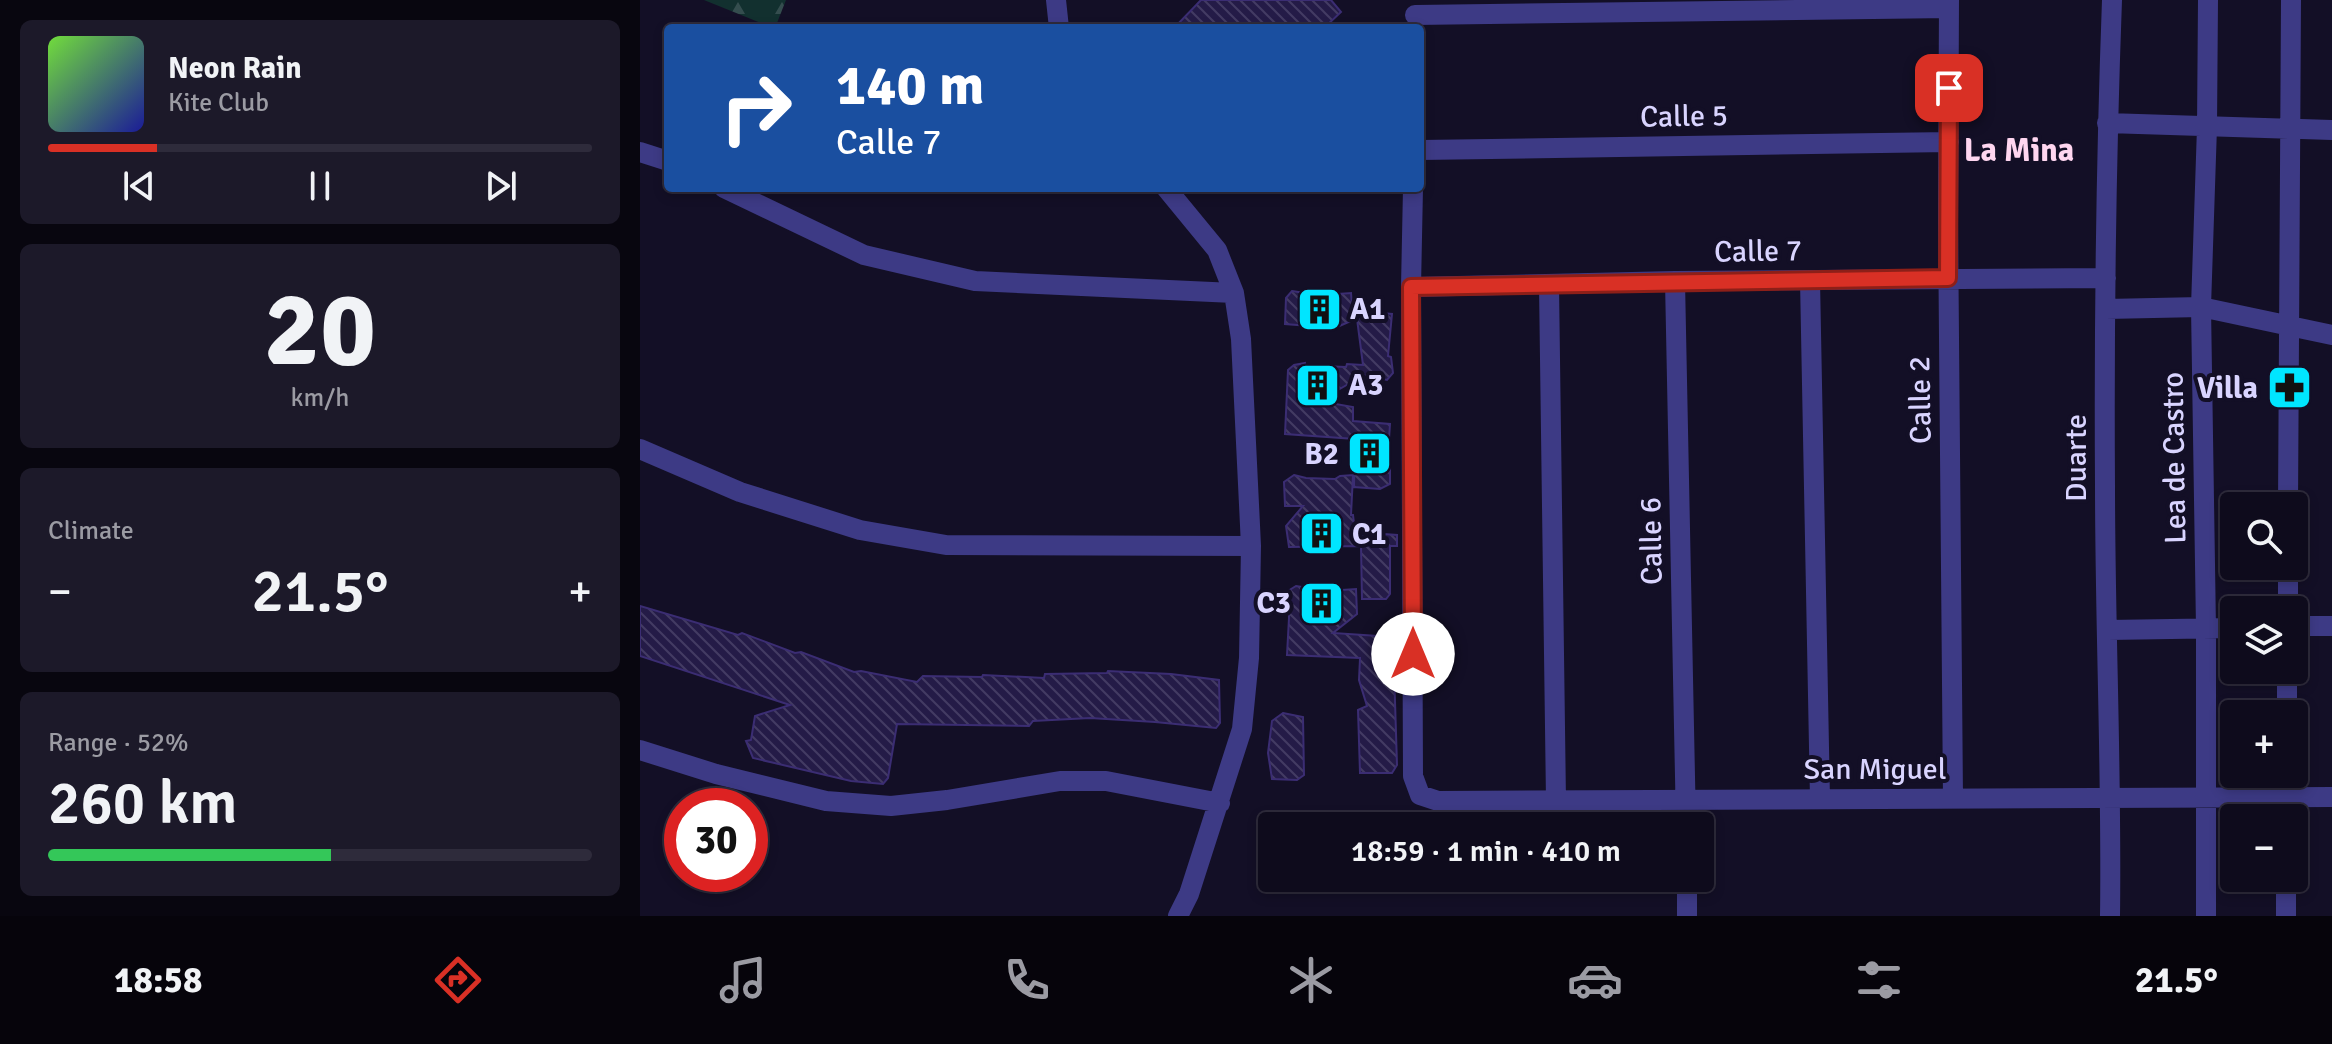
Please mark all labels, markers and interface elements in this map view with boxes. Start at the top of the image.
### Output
text: Neon Rain [168,50,302,87]
text: 140 m [836,51,984,120]
pin [1915,54,1983,122]
icon: right [704,56,808,160]
icon: arrive [1927,66,1971,110]
text: Kite Club [168,87,269,119]
street label: Calle 5 [1640,97,1728,136]
text: Calle 7 [836,120,942,165]
district label: La Mina [1964,131,2074,170]
icon: previous [117,164,161,208]
icon: pause [298,164,342,208]
icon: next [479,164,523,208]
street label: Calle 7 [1714,232,1802,271]
text: 20 [264,266,376,394]
building icon: A1 [1295,285,1343,333]
place label: A1 [1350,291,1385,328]
street label: Calle 2 [1901,356,1940,444]
building icon: A3 [1293,361,1341,409]
pharmacy icon: Villa [2265,364,2313,412]
place label: A3 [1348,367,1383,404]
place label: Villa [2197,370,2258,407]
street label: Lea de Castro [2155,372,2194,544]
text: km/h [291,382,349,414]
street label: Duarte [2058,414,2095,502]
building icon: B2 [1346,430,1394,478]
place label: B2 [1304,436,1339,473]
map controls [2220,492,2308,892]
button: search [2220,492,2308,580]
street label: Calle 6 [1632,497,1671,585]
building icon: C1 [1297,510,1345,558]
text: Climate [48,515,134,547]
place label: C1 [1352,516,1386,553]
text: 21.5° [252,555,388,629]
text: − [48,565,72,619]
text: + [568,565,592,619]
building icon: C3 [1298,579,1346,627]
place label: C3 [1257,585,1291,622]
button: layers [2220,596,2308,684]
position arrow [1371,612,1455,696]
button: + [2220,700,2308,788]
text: Range · 52% [48,727,189,759]
street label: San Miguel [1803,751,1947,788]
text: 260 km [48,767,237,841]
speed limit sign: 30 [664,788,768,892]
button: − [2220,804,2308,892]
text: 18:59 · 1 min · 410 m [1351,833,1621,870]
icon: directions [430,952,486,1008]
icon: music [715,952,771,1008]
icon: phone [999,952,1055,1008]
icon: climate [1283,952,1339,1008]
icon: car [1567,952,1623,1008]
icon: filters [1851,952,1907,1008]
text: 18:58 [114,958,202,1003]
text: 21.5° [2135,958,2218,1003]

